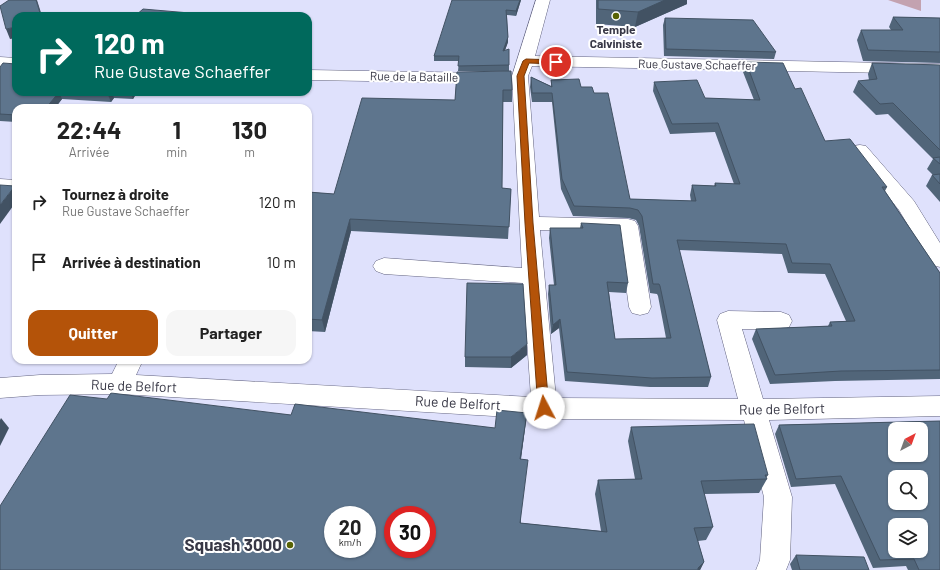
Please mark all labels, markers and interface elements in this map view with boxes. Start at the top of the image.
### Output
marker: Temple Calviniste [611,11,621,21]
place label: Temple Calviniste [590,22,643,50]
text: 120 m [94,26,165,60]
icon: right [28,28,80,80]
pin [539,45,573,79]
icon: arrive [545,51,567,73]
street label: Rue Gustave Schaeffer [638,56,757,72]
text: Rue Gustave Schaeffer [94,60,271,82]
street label: Rue de la Bataille [370,68,458,84]
text: 22:44 [57,115,121,144]
text: 1 [173,115,181,144]
text: 130 [232,115,267,144]
text: Arrivée [69,144,109,160]
text: min [166,144,187,160]
text: m [244,144,255,160]
text: Tournez à droite [62,185,169,203]
icon: right [28,191,50,213]
text: 120 m [259,193,296,211]
text: Rue Gustave Schaeffer [62,203,190,219]
icon: arrive [28,251,50,273]
text: Arrivée à destination [62,253,201,271]
text: 10 m [267,253,296,271]
button: Quitter [28,310,158,356]
button: Partager [166,310,296,356]
street label: Rue de Belfort [91,376,177,395]
position arrow [523,387,565,429]
street label: Rue de Belfort [415,392,501,413]
street label: Rue de Belfort [739,399,825,418]
north arrow [888,422,928,462]
map controls [888,422,928,558]
button: search [888,470,928,510]
speed limit sign: 30 [384,506,436,558]
text: 20 [339,515,361,539]
button: layers [888,518,928,558]
place label: Squash 3000 [185,534,282,554]
text: km/h [339,536,361,548]
marker: Squash 3000 [285,540,295,550]

